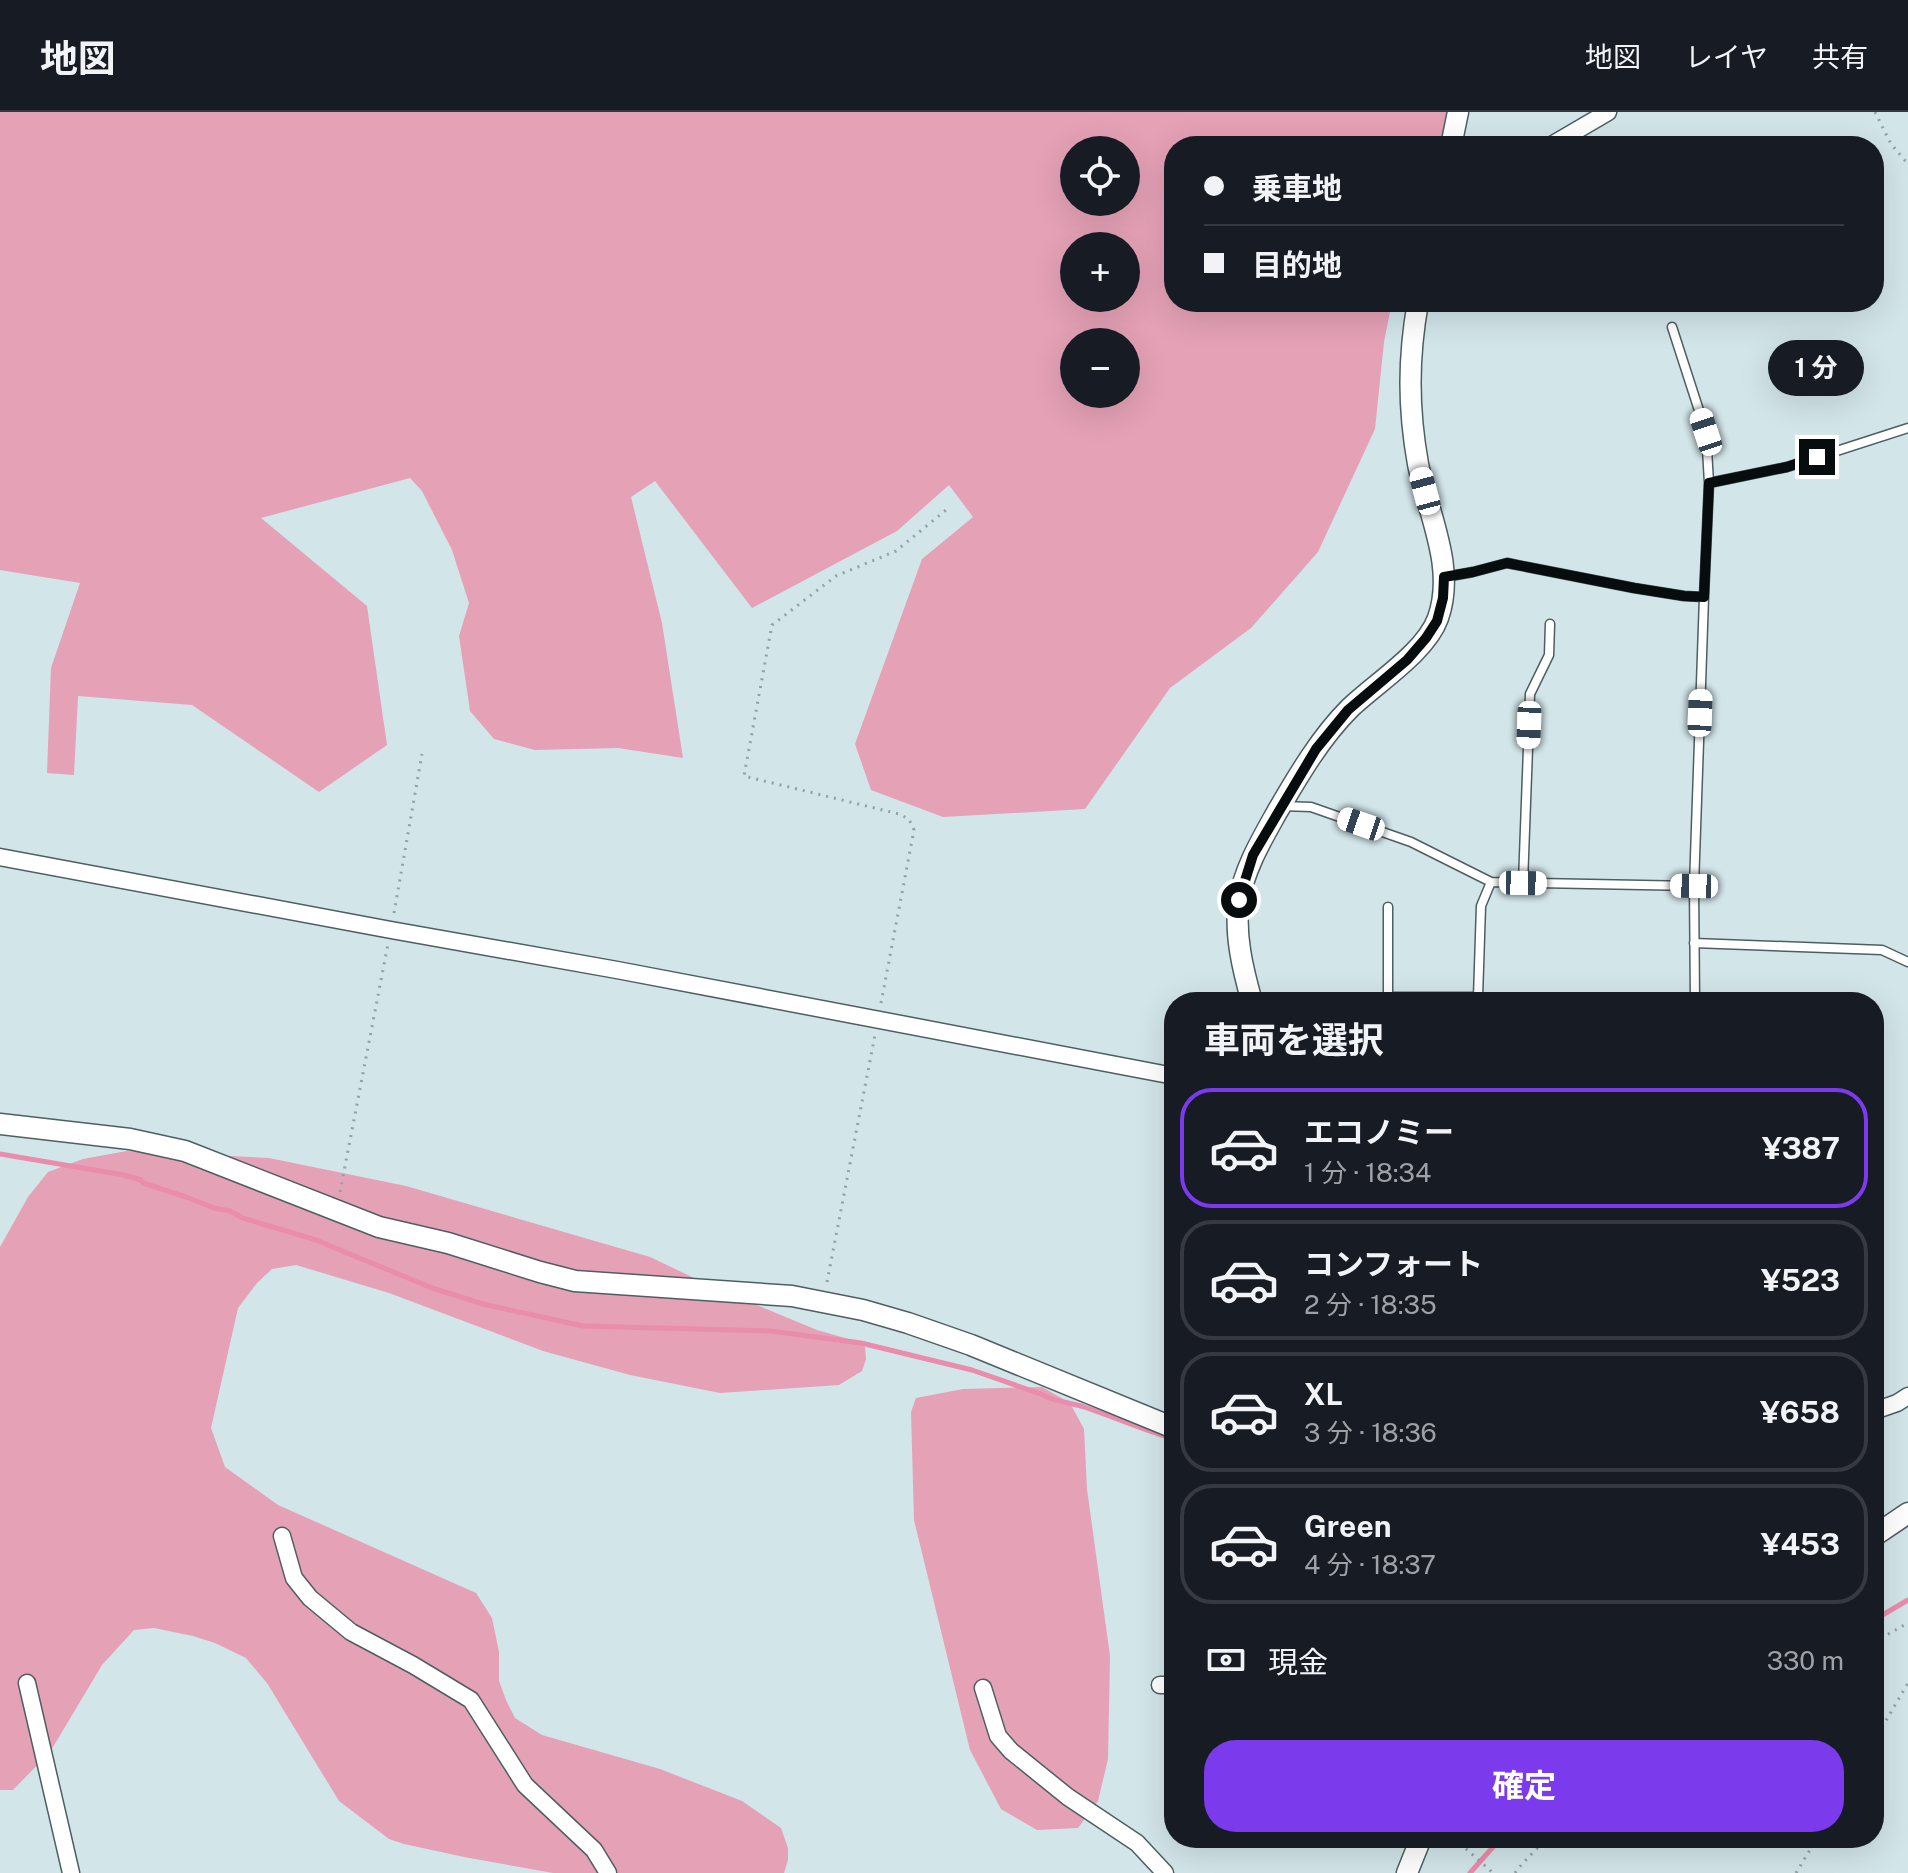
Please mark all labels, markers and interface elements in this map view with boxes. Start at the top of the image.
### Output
text: 地図 [40,36,116,81]
text: 地図 [1585,40,1641,73]
text: レイヤ [1685,40,1768,73]
text: 共有 [1812,40,1868,73]
map controls [1060,136,1140,408]
button: locate [1060,136,1140,216]
text: 乗車地 [1252,170,1342,206]
button: + [1060,232,1140,312]
text: 目的地 [1252,247,1342,283]
button: − [1060,328,1140,408]
callout: 1 分 [1769,341,1865,397]
text: 1 分 [1795,352,1838,383]
car [1687,405,1725,459]
route end [1799,439,1835,475]
car [1407,465,1443,517]
car [1687,689,1713,737]
car [1516,701,1542,749]
car [1334,805,1388,843]
car [1499,871,1547,895]
car [1670,874,1718,898]
route start [1221,882,1257,918]
text: 車両を選択 [1204,1019,1384,1061]
icon: car [1208,1112,1280,1184]
text: エコノミー [1304,1114,1454,1150]
text: ¥387 [1762,1130,1840,1166]
text: 1 分 · 18:34 [1304,1157,1431,1188]
icon: car [1208,1244,1280,1316]
text: コンフォート [1304,1246,1483,1282]
text: ¥523 [1761,1262,1840,1298]
text: 2 分 · 18:35 [1304,1289,1437,1320]
icon: car [1208,1376,1280,1448]
text: XL [1304,1376,1343,1412]
text: ¥658 [1760,1394,1840,1430]
text: 3 分 · 18:36 [1304,1417,1437,1448]
icon: car [1208,1508,1280,1580]
text: Green [1304,1508,1391,1544]
text: ¥453 [1761,1526,1840,1562]
text: 4 分 · 18:37 [1304,1549,1436,1580]
icon: cash [1204,1638,1248,1682]
text: 現金 [1268,1644,1328,1680]
text: 330 m [1767,1645,1844,1676]
button: 確定 [1204,1740,1844,1832]

